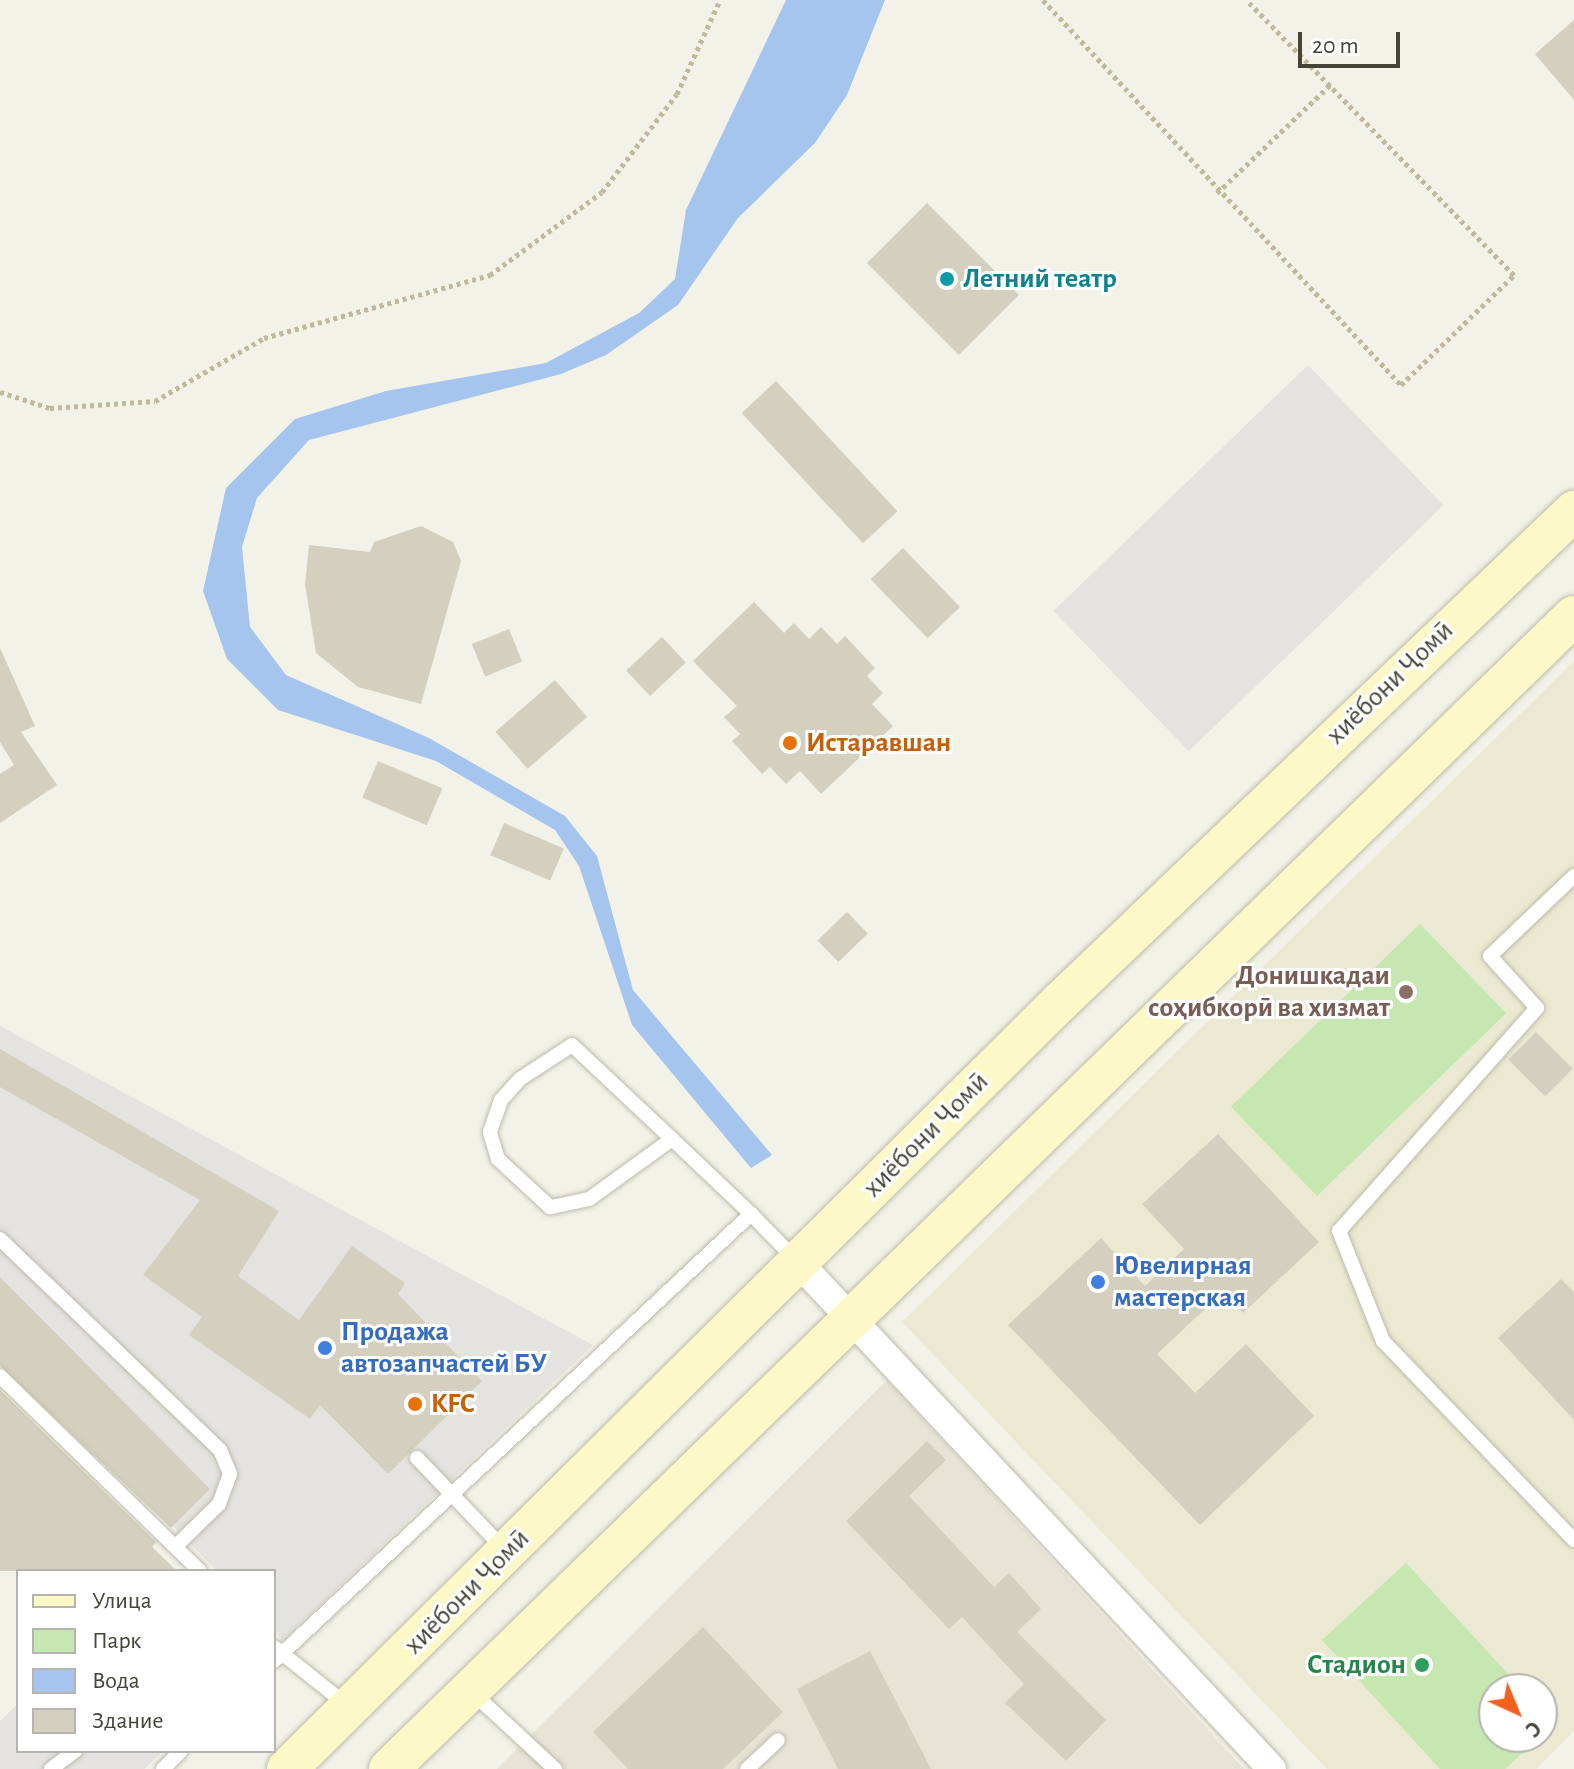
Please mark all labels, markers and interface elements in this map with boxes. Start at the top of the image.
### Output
scale bar [1302,16,1404,66]
text: 20 m [1312,34,1359,58]
place label: Летний театр [963,262,1117,296]
marker: Летний театр [938,270,956,288]
street label: хиёбони Ҷомӣ [1319,614,1461,752]
place label: Истаравшан [806,726,951,760]
marker: Истаравшан [781,734,799,752]
place label: Донишкадаи соҳибкорӣ ва хизмат [1148,959,1390,1025]
marker: Донишкадаи соҳибкорӣ ва хизмат [1397,983,1415,1001]
street label: хиёбони Ҷомӣ [856,1065,996,1205]
place label: Ювелирная мастерская [1114,1249,1252,1315]
marker: Ювелирная мастерская [1089,1273,1107,1291]
place label: Продажа автозапчастей БУ [341,1315,547,1381]
marker: Продажа автозапчастей БУ [316,1339,334,1357]
place label: KFC [431,1387,475,1421]
marker: KFC [406,1395,424,1413]
street label: хиёбони Ҷомӣ [397,1522,537,1662]
legend [16,1569,276,1753]
text: Улица [92,1589,152,1613]
text: Парк [92,1629,141,1653]
place label: Стадион [1307,1648,1406,1682]
marker: Стадион [1413,1656,1431,1674]
text: Вода [92,1669,140,1693]
north arrow [1478,1673,1558,1753]
text: Здание [92,1709,163,1733]
text: С [1521,1717,1545,1741]

